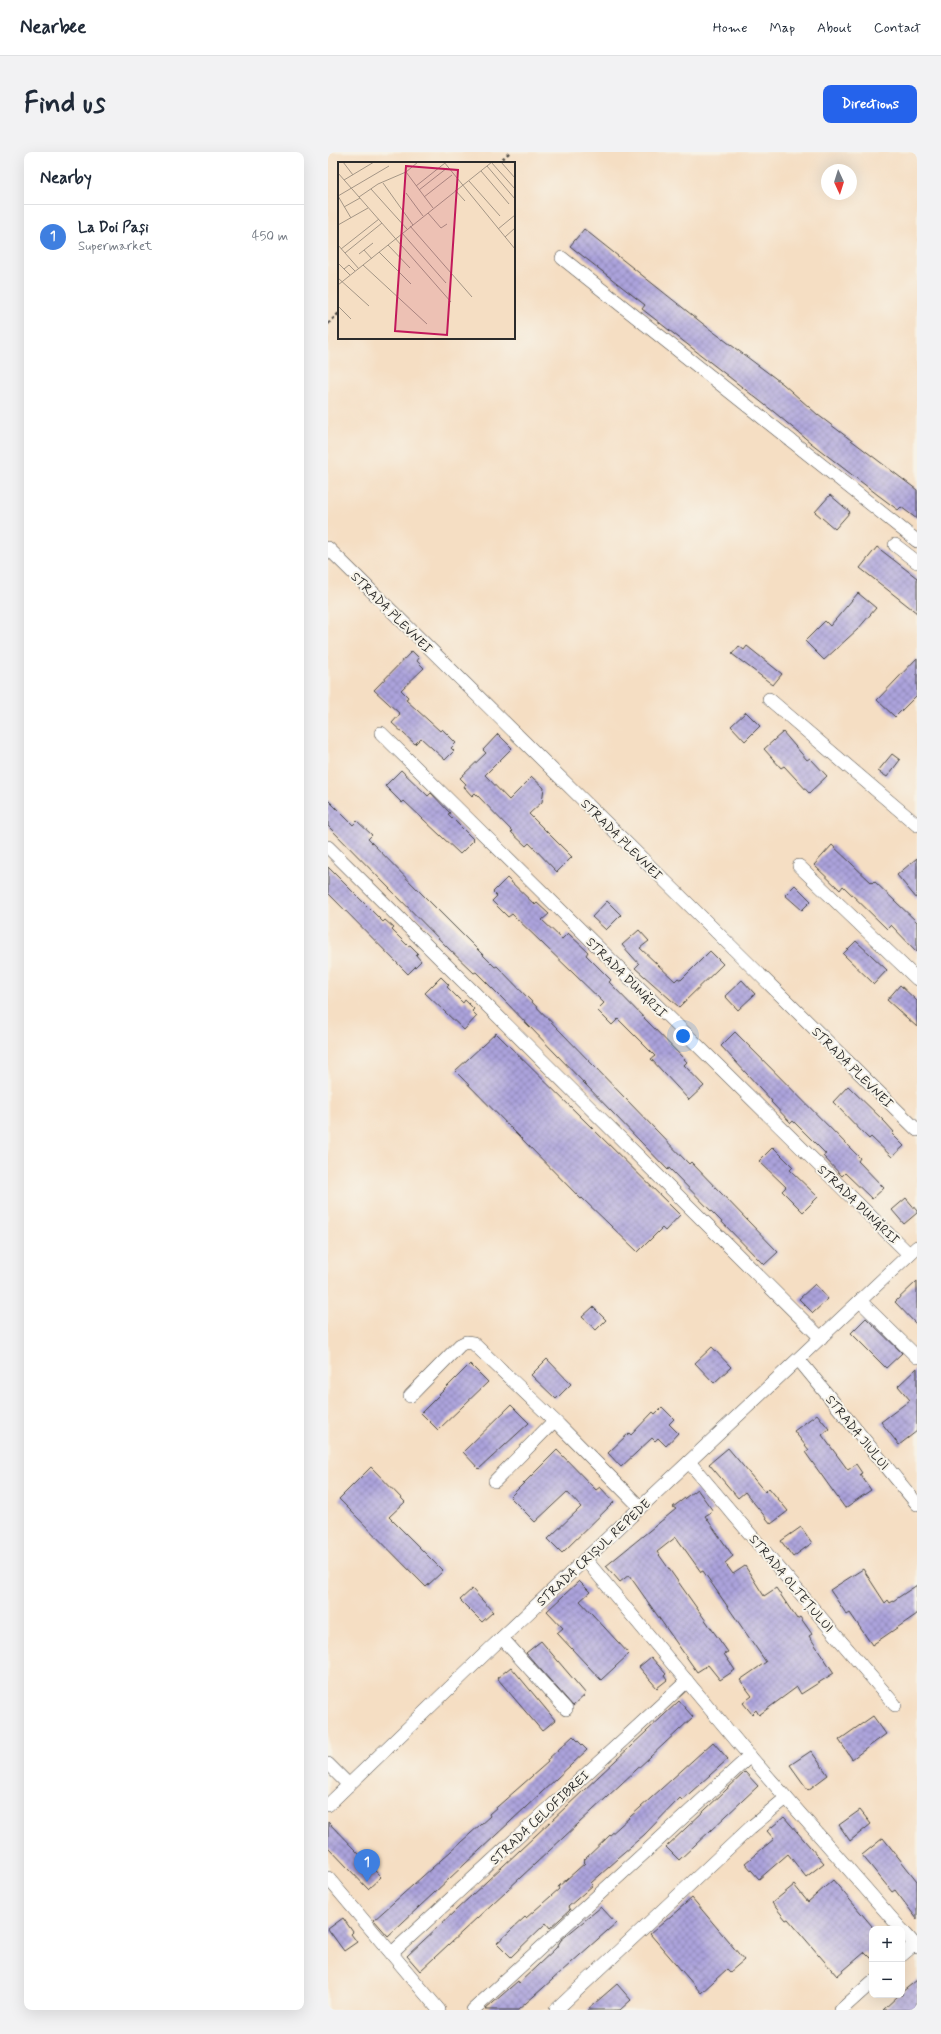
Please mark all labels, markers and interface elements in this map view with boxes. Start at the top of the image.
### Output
text: Nearbee [20,15,86,40]
text: Home [713,19,747,37]
text: Map [769,19,795,37]
text: About [817,19,852,37]
text: Contact [874,19,921,37]
button: Directions [823,85,917,123]
text: Find us [24,86,105,123]
inset map [338,162,515,339]
north arrow [821,164,857,200]
text: Nearby [40,167,92,189]
text: La Doi Pași [78,218,149,238]
text: 1 [50,228,56,245]
text: 450 m [252,228,288,245]
text: Supermarket [78,238,152,255]
street label: STRADA PLEVNEI [347,569,436,658]
street label: STRADA PLEVNEI [577,796,666,885]
street label: STRADA DUNĂRII [582,933,671,1022]
street label: STRADA PLEVNEI [808,1024,897,1113]
your location [673,1026,693,1046]
street label: STRADA DUNĂRII [813,1161,904,1249]
street label: STRADA JIULUI [821,1392,892,1474]
street label: STRADA CRIȘUL REPEDE [533,1496,655,1610]
street label: STRADA OLTEȚULUI [745,1532,837,1636]
street label: STRADA CELOFIBREI [487,1767,594,1869]
pin: 1 [354,1849,380,1882]
map controls [869,1926,905,1998]
button: + [869,1926,905,1962]
button: − [869,1962,905,1998]

